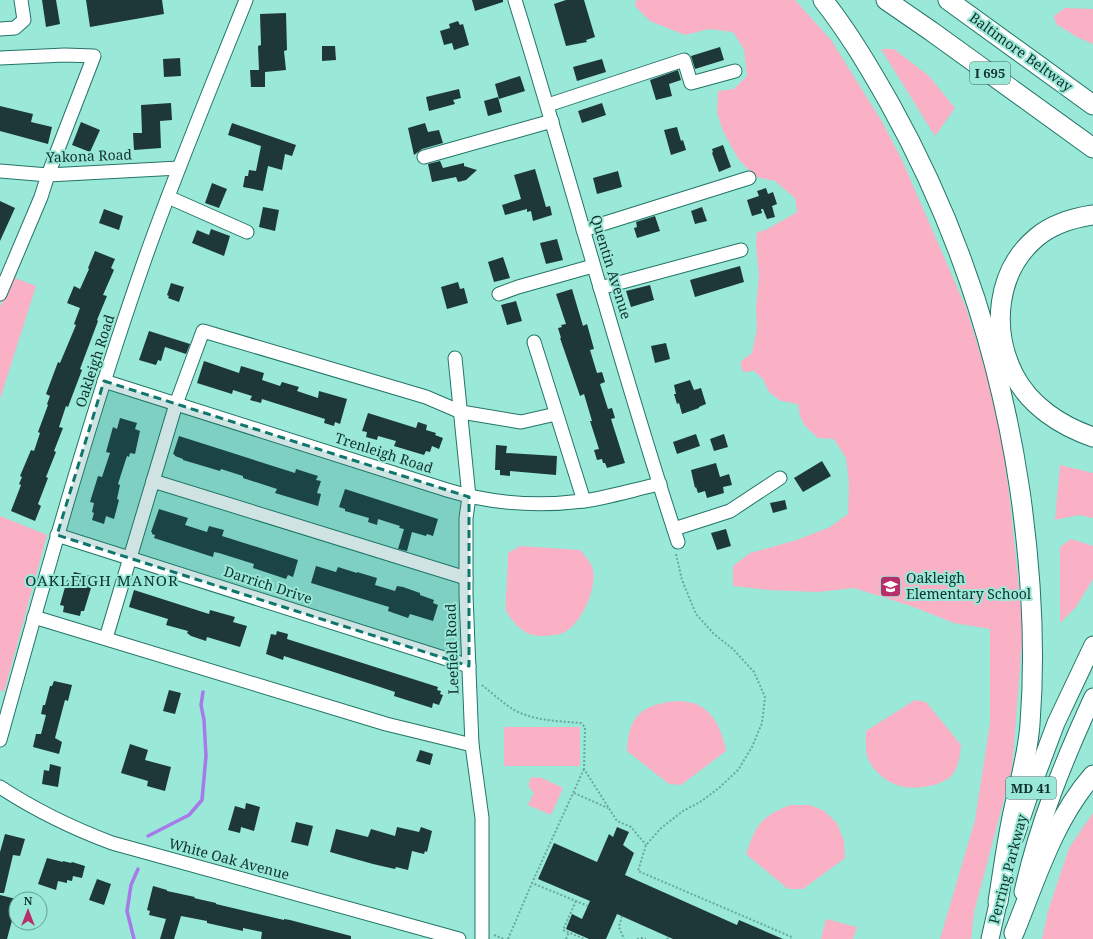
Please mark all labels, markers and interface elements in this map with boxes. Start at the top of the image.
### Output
street label: Baltimore Beltway [966,8,1077,96]
road number: I 695 [970,62,1010,84]
street label: Yakona Road [45,144,133,167]
street label: Quentin Avenue [587,212,636,321]
street label: Oakleigh Road [71,312,119,410]
street label: Trenleigh Road [333,428,436,477]
street label: Darrich Drive [221,561,315,608]
place label: Oakleigh Elementary School [906,568,1032,603]
district label: OAKLEIGH MANOR [25,570,179,590]
school or university icon: Oakleigh Elementary School [878,573,904,599]
street label: Leefield Road [440,603,463,695]
road number: MD 41 [1006,777,1056,799]
street label: Perring Parkway [984,812,1031,926]
street label: White Oak Avenue [167,833,292,884]
north arrow [8,891,48,931]
text: N [24,893,33,908]

